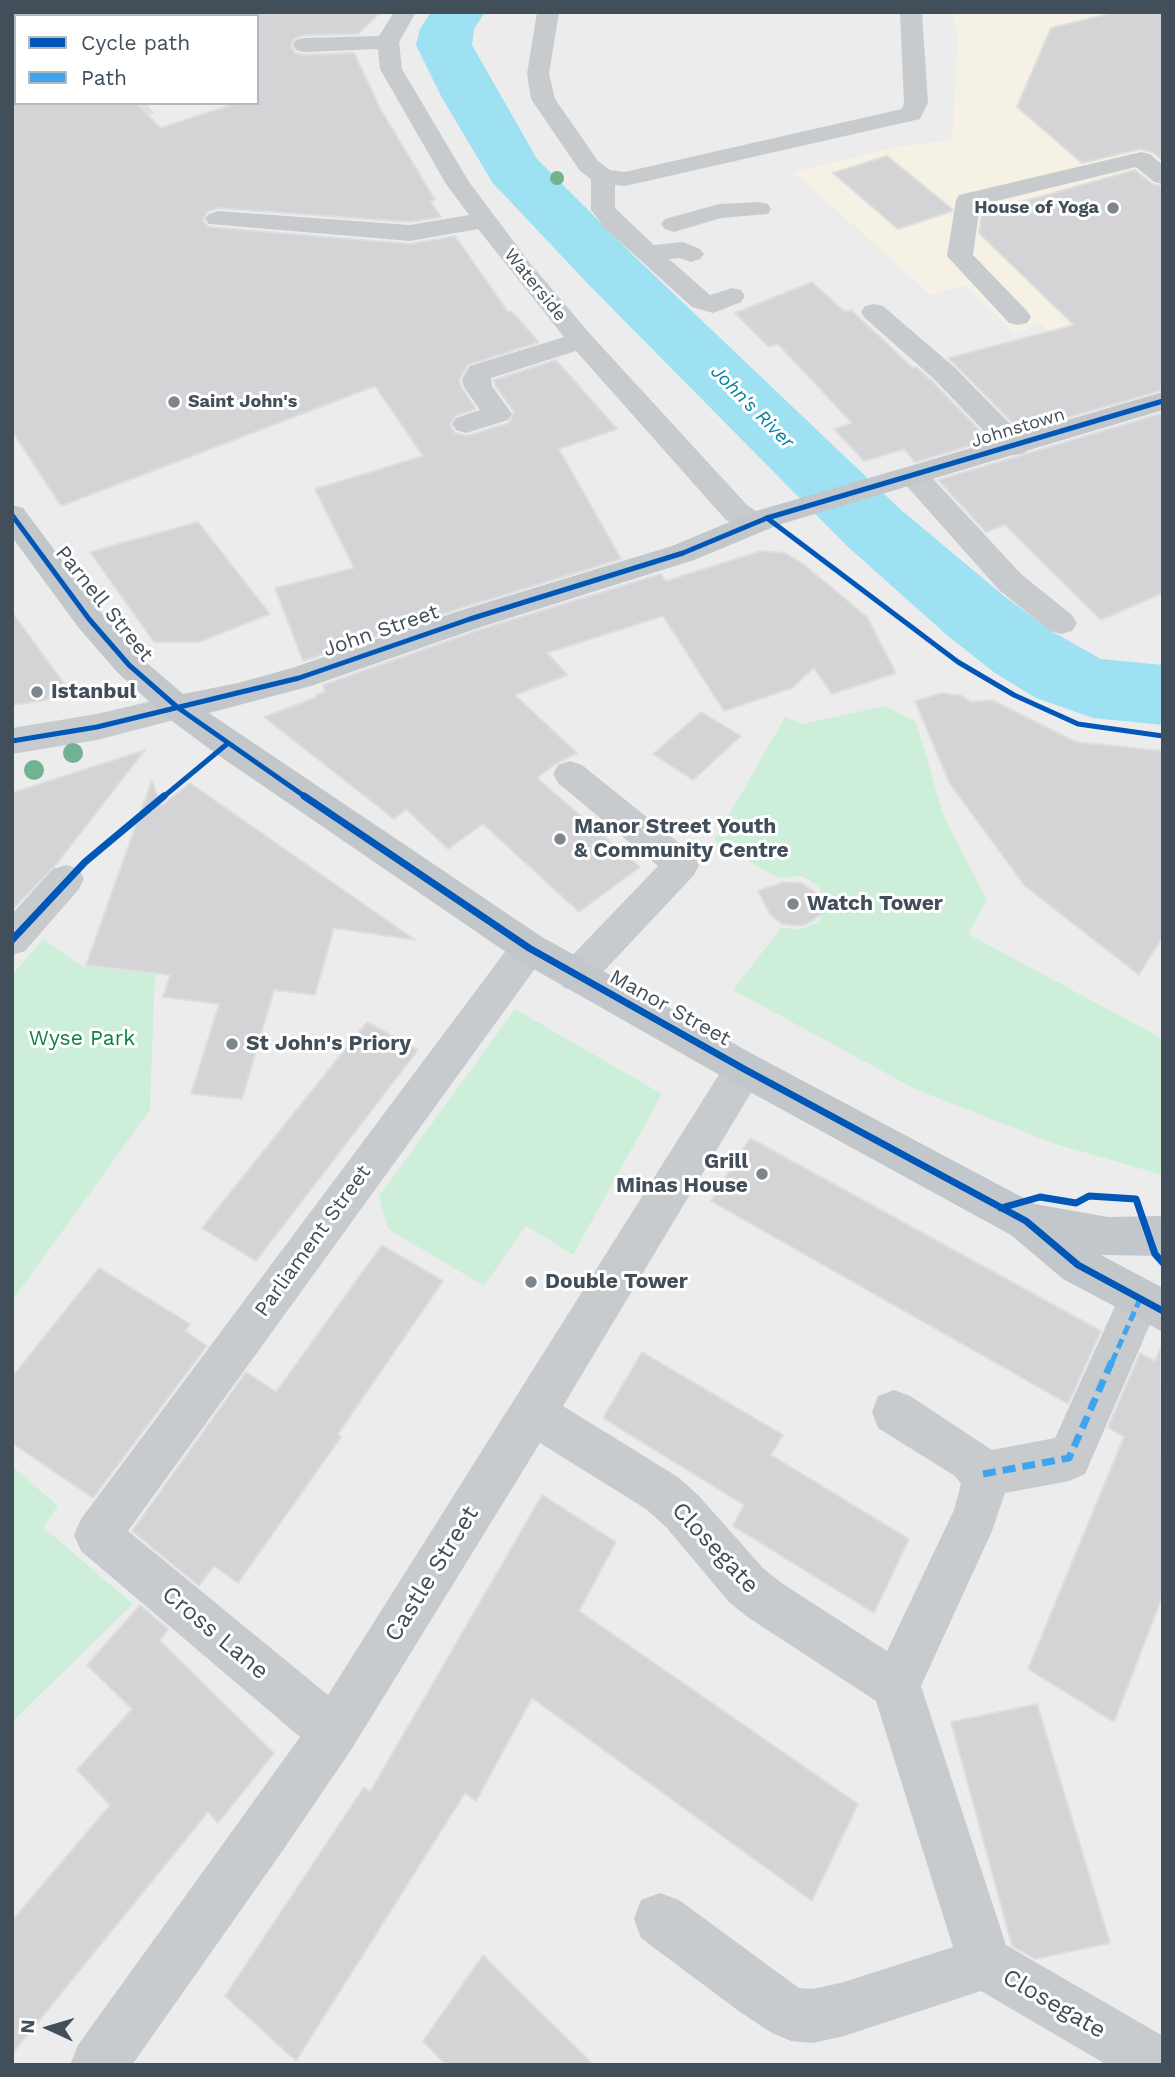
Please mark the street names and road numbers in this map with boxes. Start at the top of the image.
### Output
street label: Waterside [499,244,571,326]
street label: Johnstown [969,404,1067,452]
street label: Parnell Street [50,541,158,667]
street label: John Street [320,599,442,663]
street label: Manor Street [605,964,735,1052]
street label: Parliament Street [250,1160,376,1322]
street label: Closegate [665,1496,765,1600]
street label: Castle Street [379,1501,485,1647]
street label: Cross Lane [156,1580,274,1686]
street label: Closegate [997,1963,1111,2045]

